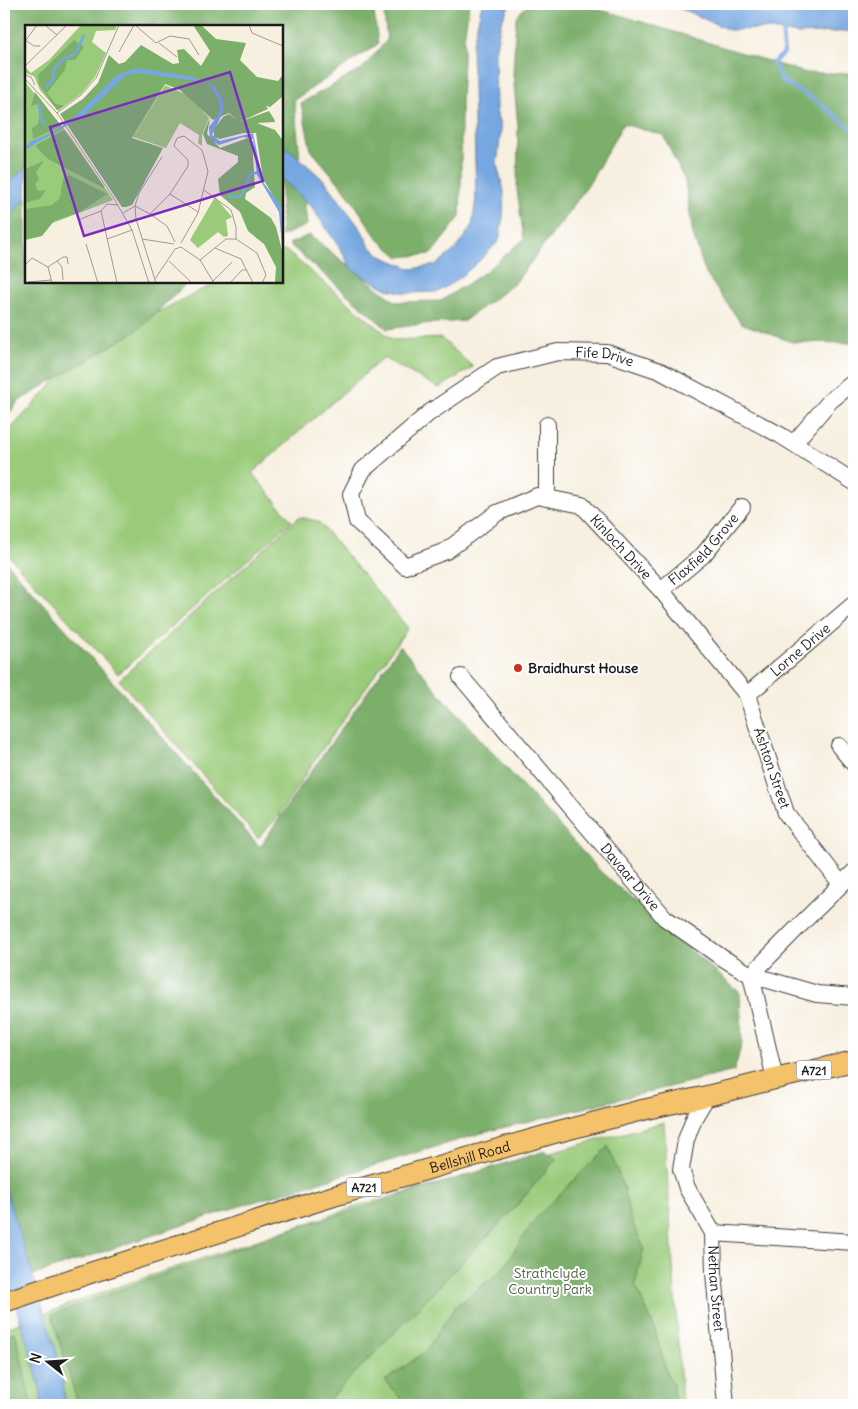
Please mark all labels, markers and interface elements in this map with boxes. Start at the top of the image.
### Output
inset map [25,25,282,282]
street label: Fife Drive [575,343,636,370]
street label: Flaxfield Grove [665,510,742,589]
street label: Kinloch Drive [586,511,656,583]
street label: Lorne Drive [767,619,834,680]
place label: Braidhurst House [528,659,639,677]
marker: Braidhurst House [512,662,524,674]
street label: Ashton Street [750,725,794,811]
street label: Davaar Drive [597,840,664,914]
road number: A721 [796,1060,832,1080]
street label: Bellshill Road [428,1137,512,1177]
road number: A721 [346,1178,382,1196]
street label: Nethan Street [704,1245,728,1333]
park label: Strathclyde Country Park [508,1264,592,1298]
north arrow [22,1336,72,1386]
text: N [26,1351,46,1365]

